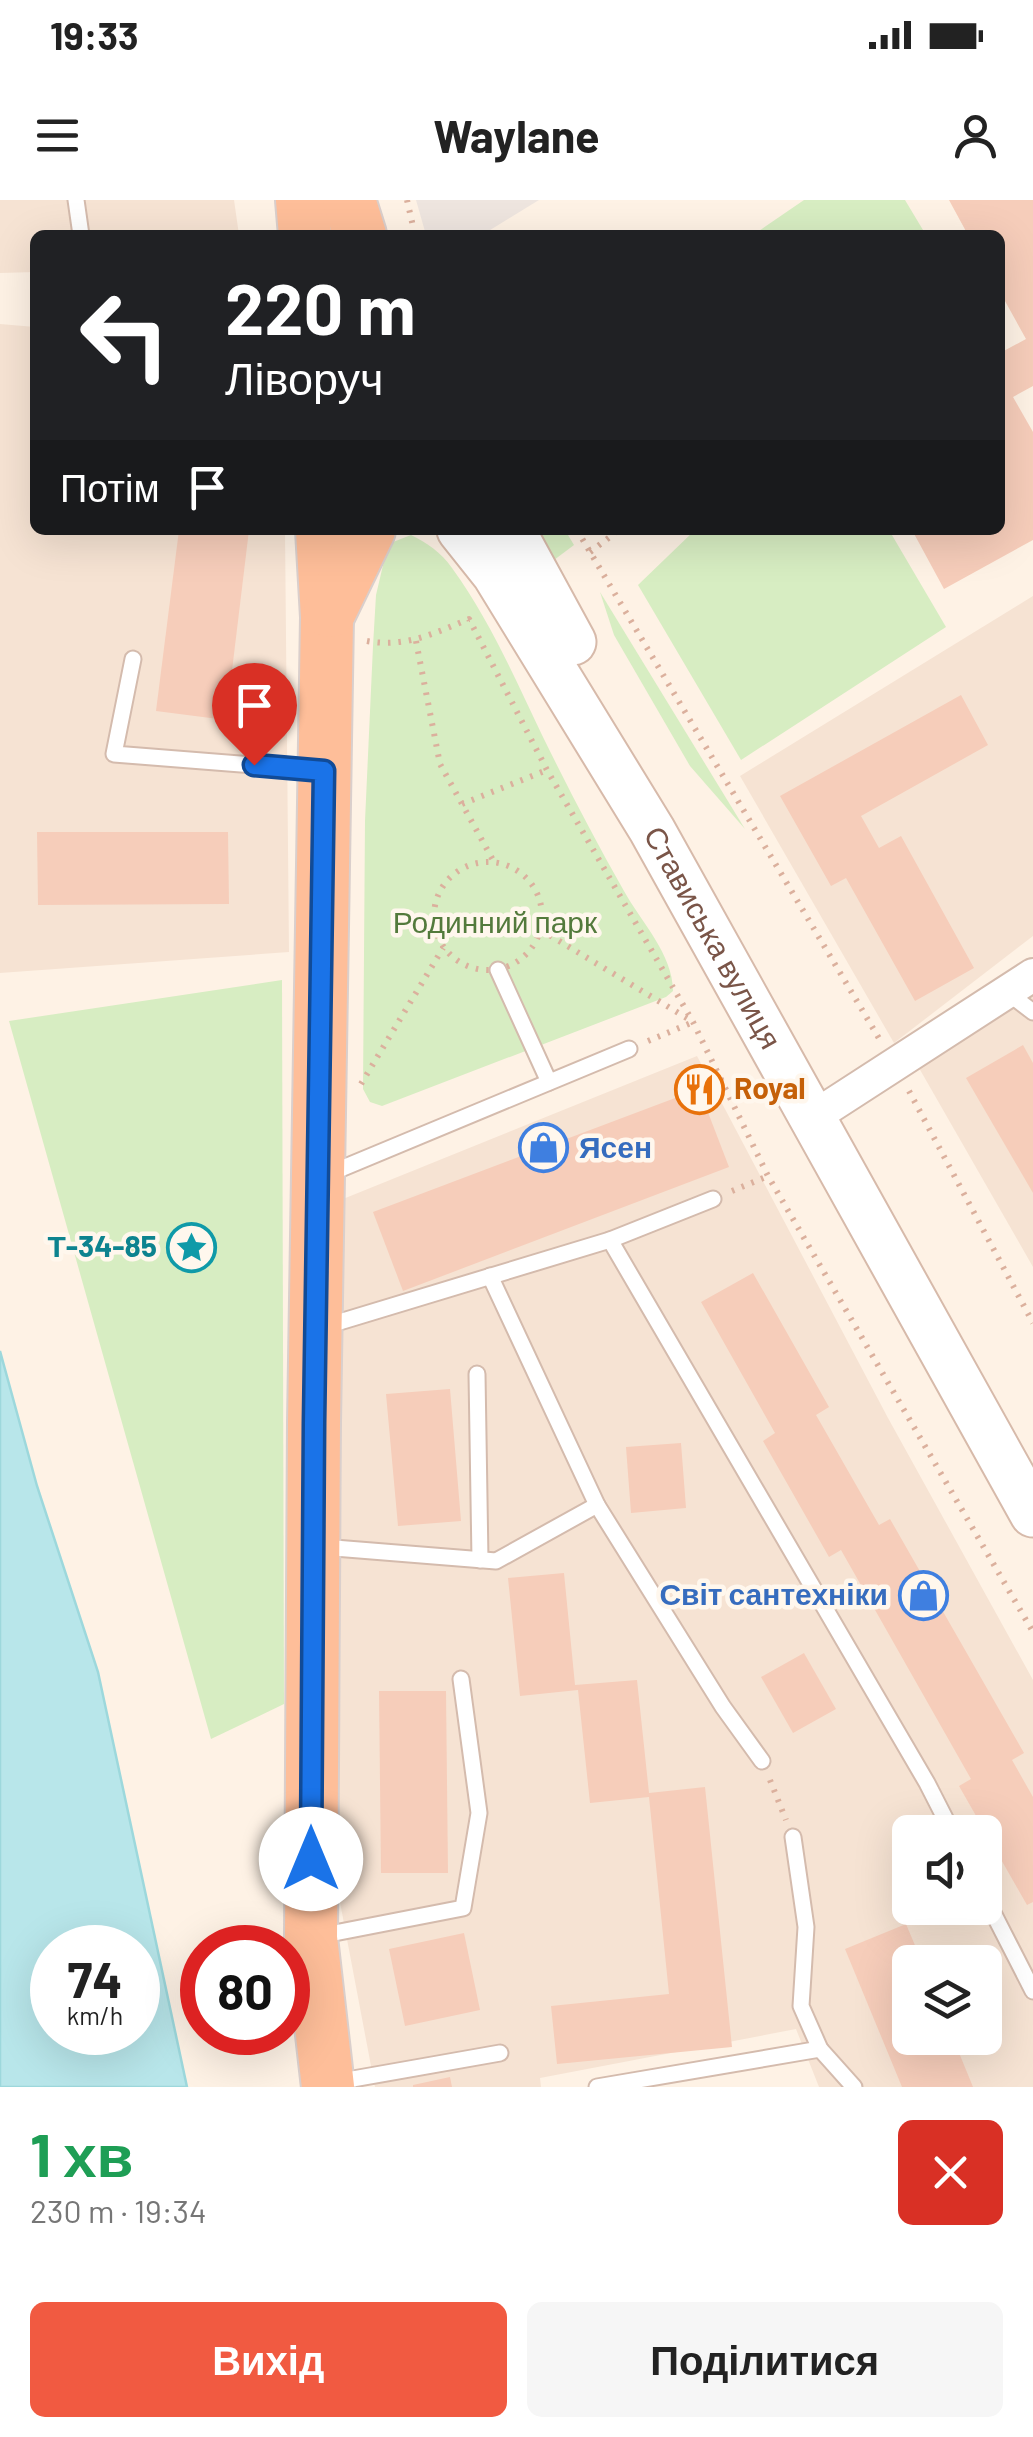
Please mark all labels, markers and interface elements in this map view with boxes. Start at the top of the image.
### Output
text: 19:33 [50,12,139,58]
icon: menu [30,108,85,163]
text: Waylane [433,108,600,162]
icon: person [948,108,1003,163]
text: 220 m [225,265,416,349]
icon: left [60,270,190,400]
text: Ліворуч [225,350,383,404]
icon: arrive [180,460,235,515]
text: Потім [60,464,160,510]
pin [212,663,297,766]
icon: arrive [227,678,282,733]
street label: Стависька вулиця [638,819,790,1054]
park label: Родинний парк [393,903,598,939]
restaurant icon: Royal [673,1063,725,1115]
place label: Royal [734,1069,806,1105]
shop icon: Ясен [518,1122,570,1174]
place label: Ясен [579,1128,652,1164]
place icon: Т-34-85 [166,1221,218,1273]
place label: Т-34-85 [47,1227,157,1263]
shop icon: Світ сантехніки [897,1569,949,1621]
place label: Світ сантехніки [659,1575,888,1611]
position arrow [259,1807,363,1911]
map controls [892,1815,1002,2055]
button: sound [892,1815,1002,1925]
speed limit sign: 80 [180,1925,310,2055]
button: layers [892,1945,1002,2055]
text: 74 [67,1948,123,2008]
text: km/h [67,2000,123,2030]
text: 1 хв [30,2117,134,2189]
button: close [898,2120,1003,2225]
text: 230 m · 19:34 [30,2191,207,2229]
button: Вихід [30,2302,507,2417]
button: Поділитися [527,2302,1003,2417]

